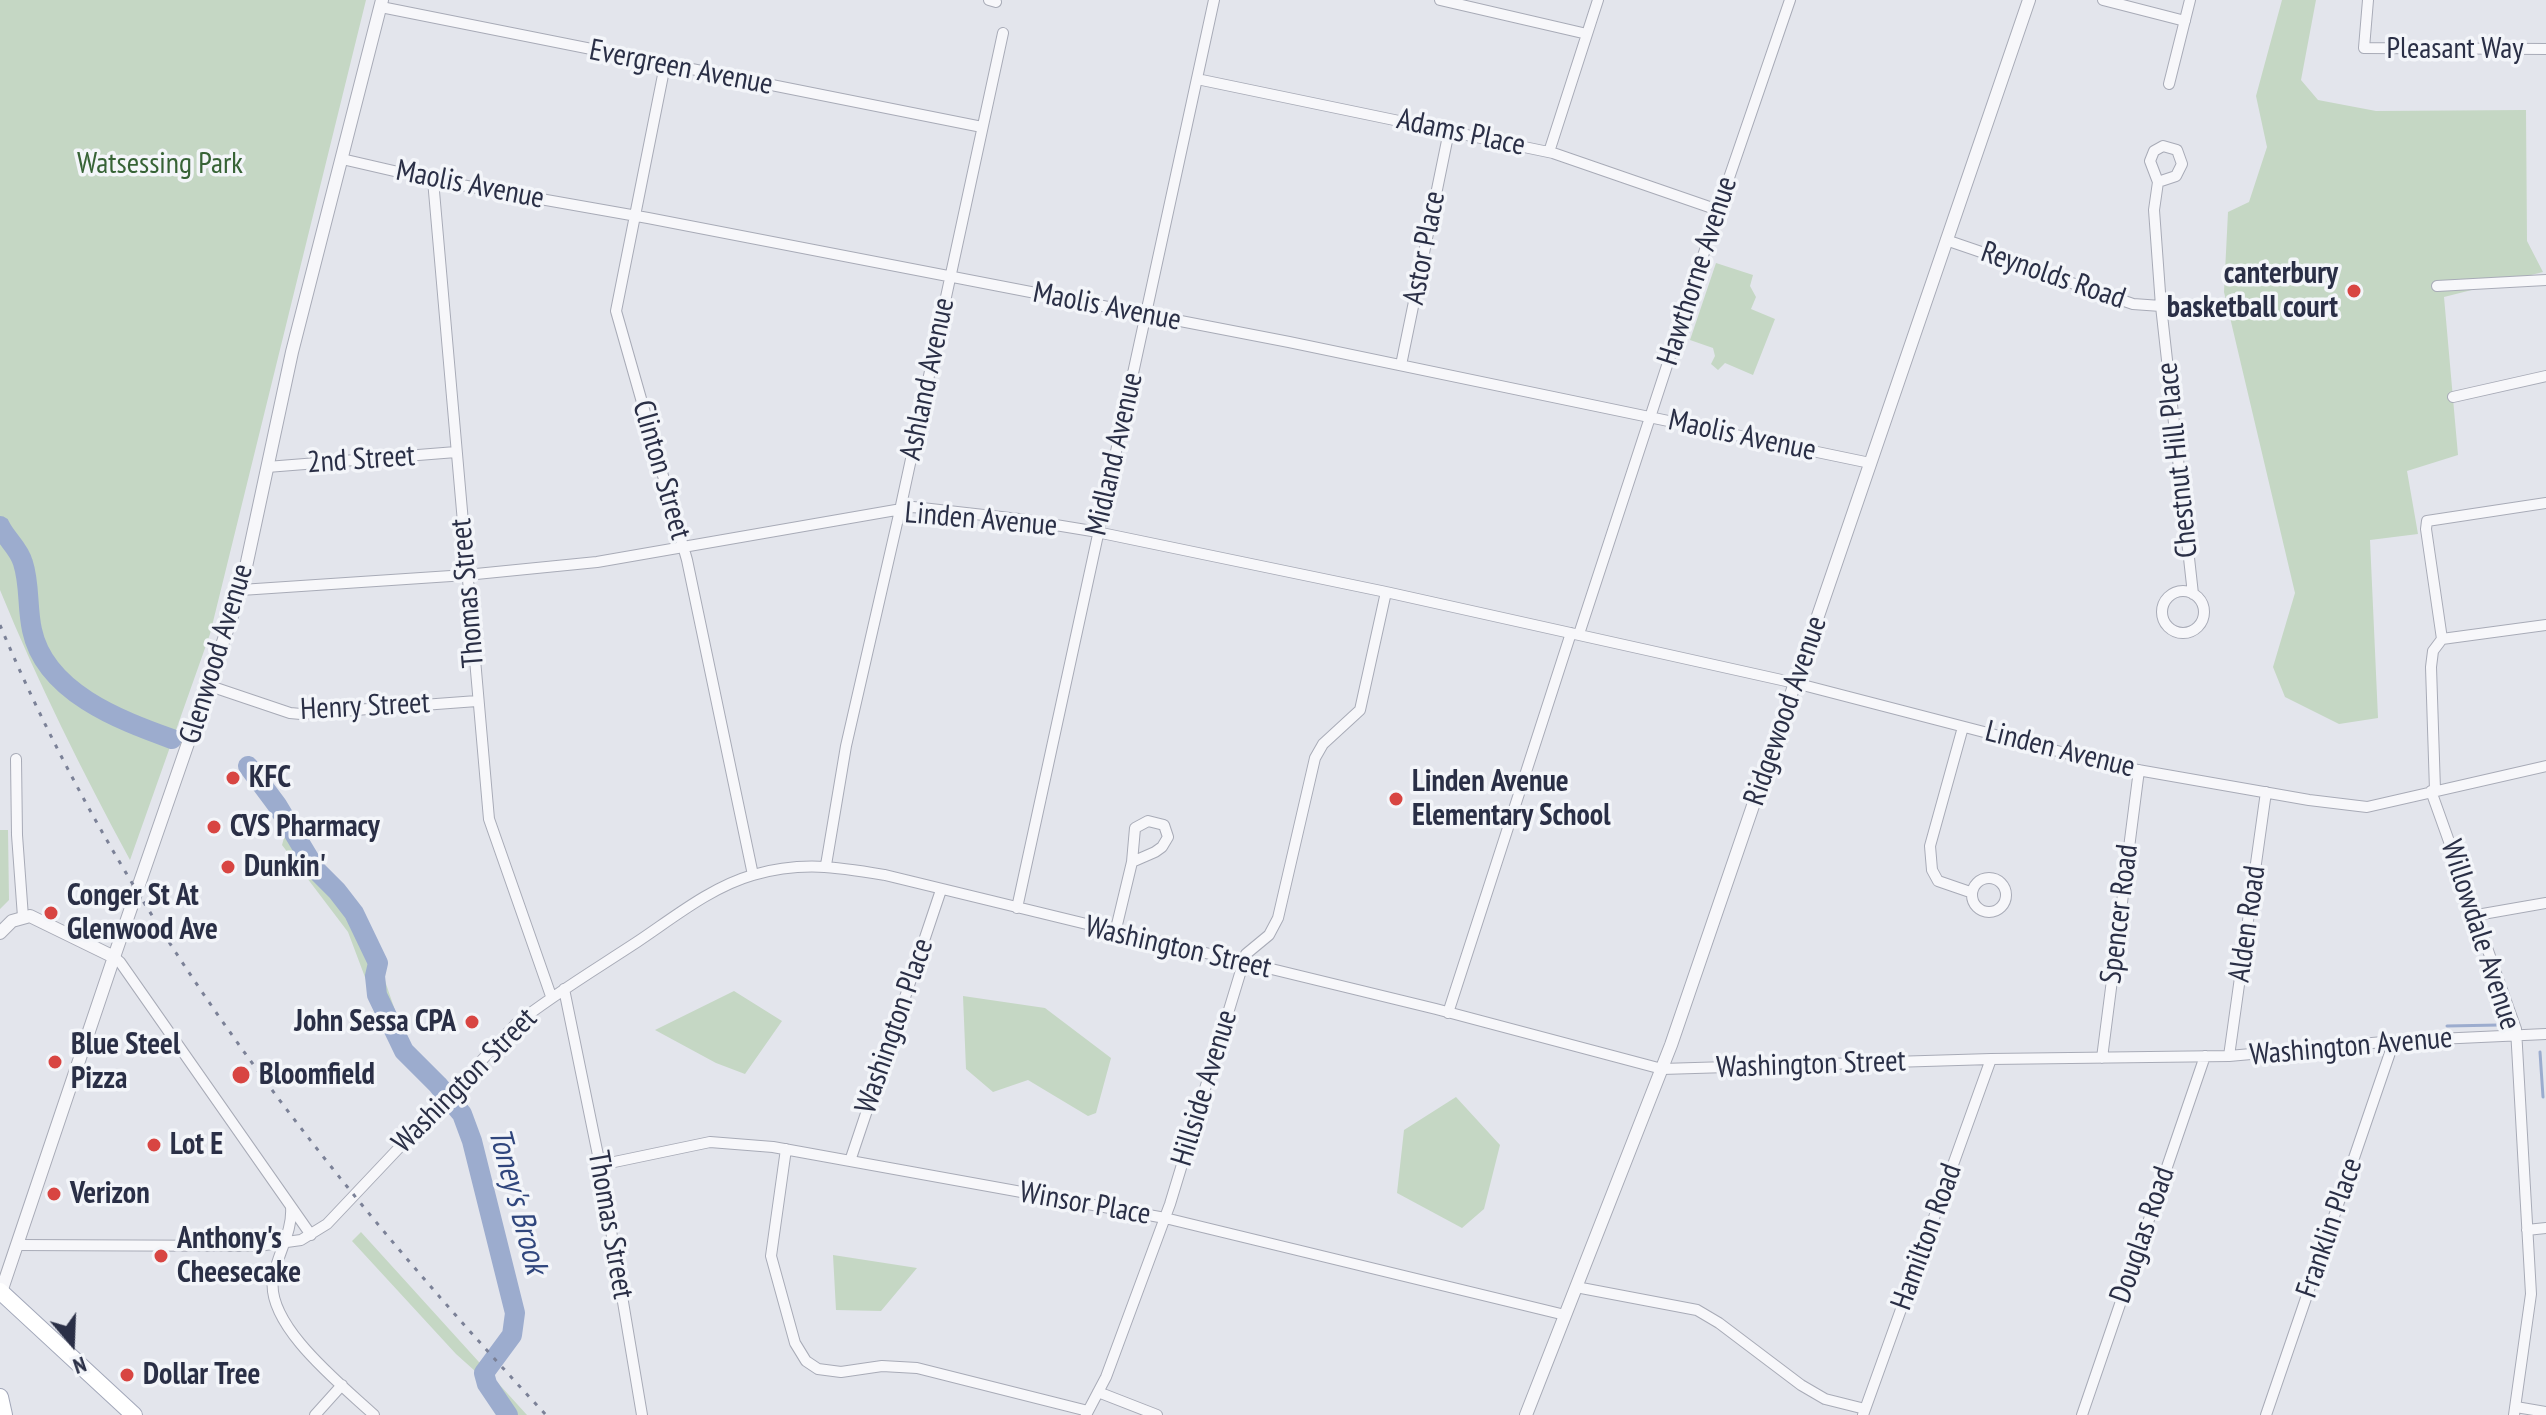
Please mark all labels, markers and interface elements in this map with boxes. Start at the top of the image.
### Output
street label: Pleasant Way [2386,31,2524,67]
street label: Evergreen Avenue [586,33,776,103]
street label: Adams Place [1394,102,1528,164]
park label: Watsessing Park [77,146,243,182]
street label: Maolis Avenue [393,153,547,217]
street label: Hawthorne Avenue [1651,172,1745,370]
street label: Astor Place [1396,188,1454,308]
street label: Reynolds Road [1976,235,2130,317]
place label: canterbury basketball court [2167,256,2338,326]
street label: Maolis Avenue [1030,275,1184,339]
marker: canterbury basketball court [2345,282,2363,300]
street label: Ashland Avenue [893,295,963,463]
street label: Chestnut Hill Place [2150,360,2206,560]
street label: Midland Avenue [1079,369,1151,539]
street label: Clinton Street [624,396,698,544]
street label: Maolis Avenue [1665,403,1819,469]
street label: 2nd Street [306,438,416,482]
street label: Linden Avenue [903,495,1059,545]
street label: Thomas Street [444,517,492,669]
street label: Glenwood Avenue [173,560,261,748]
street label: Ridgewood Avenue [1737,612,1835,810]
street label: Henry Street [299,686,431,728]
street label: Linden Avenue [1981,714,2139,786]
place label: KFC [249,760,291,796]
place label: Linden Avenue Elementary School [1412,764,1610,834]
marker: KFC [224,769,242,787]
marker: Linden Avenue Elementary School [1387,790,1405,808]
place label: CVS Pharmacy [230,809,380,845]
marker: CVS Pharmacy [205,818,223,836]
street label: Willowdale Avenue [2432,835,2528,1035]
street label: Spencer Road [2094,842,2146,986]
place label: Dunkin' [244,849,326,885]
marker: Dunkin' [219,858,237,876]
street label: Alden Road [2222,863,2274,985]
place label: Conger St At Glenwood Ave [67,878,218,948]
marker: Conger St At Glenwood Ave [42,904,60,922]
street label: Washington Street [1082,909,1274,987]
street label: Washington Place [848,934,942,1118]
street label: Washington Street [385,1001,545,1161]
place label: John Sessa CPA [294,1004,456,1040]
street label: Hillside Avenue [1164,1006,1246,1170]
marker: John Sessa CPA [463,1013,481,1031]
street label: Washington Avenue [2248,1020,2454,1074]
place label: Blue Steel Pizza [71,1027,180,1098]
street label: Washington Street [1716,1044,1906,1086]
marker: Blue Steel Pizza [46,1053,64,1071]
place label: Bloomfield [259,1057,375,1093]
marker: Bloomfield [230,1064,252,1086]
water label: Toney's Brook [479,1124,555,1278]
place label: Lot E [170,1127,223,1163]
marker: Lot E [145,1136,163,1154]
street label: Thomas Street [579,1148,641,1302]
street label: Franklin Place [2289,1153,2371,1303]
street label: Hamilton Road [1884,1159,1970,1315]
street label: Douglas Road [2103,1162,2183,1308]
street label: Winsor Place [1017,1175,1153,1233]
place label: Verizon [70,1176,150,1212]
marker: Verizon [45,1185,63,1203]
place label: Anthony's Cheesecake [177,1221,301,1292]
marker: Anthony's Cheesecake [152,1247,170,1265]
north arrow [32,1303,112,1383]
text: N [70,1351,90,1381]
place label: Dollar Tree [143,1357,260,1393]
marker: Dollar Tree [118,1366,136,1384]

